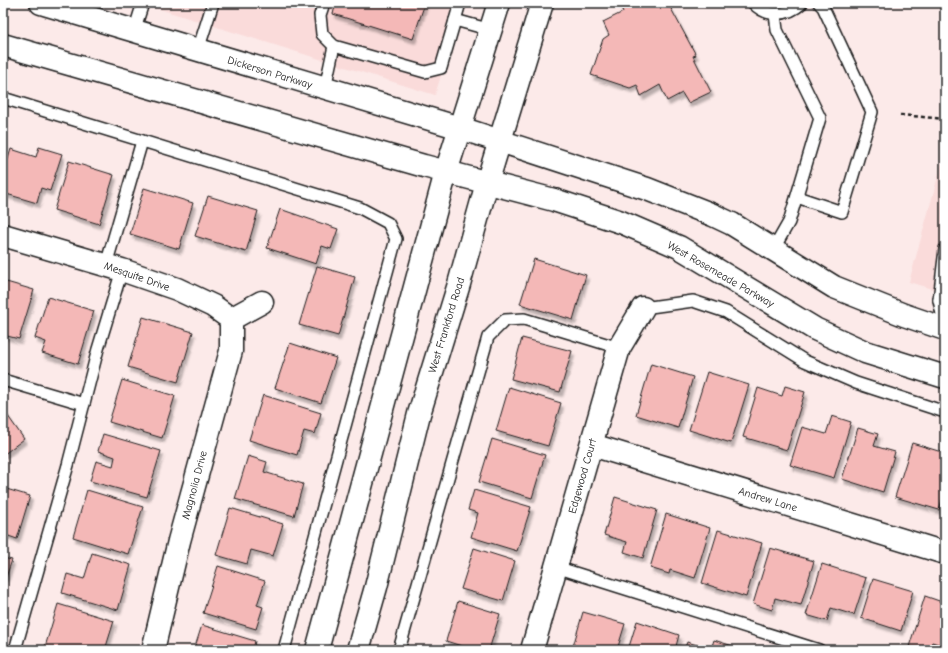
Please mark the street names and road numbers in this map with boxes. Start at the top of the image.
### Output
street label: Dickerson Parkway [226,53,314,92]
street label: West Rosemeade Parkway [665,238,777,310]
street label: Mesquite Drive [102,259,172,294]
street label: West Frankford Road [426,276,467,375]
street label: Edgewood Court [566,437,600,515]
street label: Magnolia Drive [179,449,210,521]
street label: Andrew Lane [737,484,799,515]

